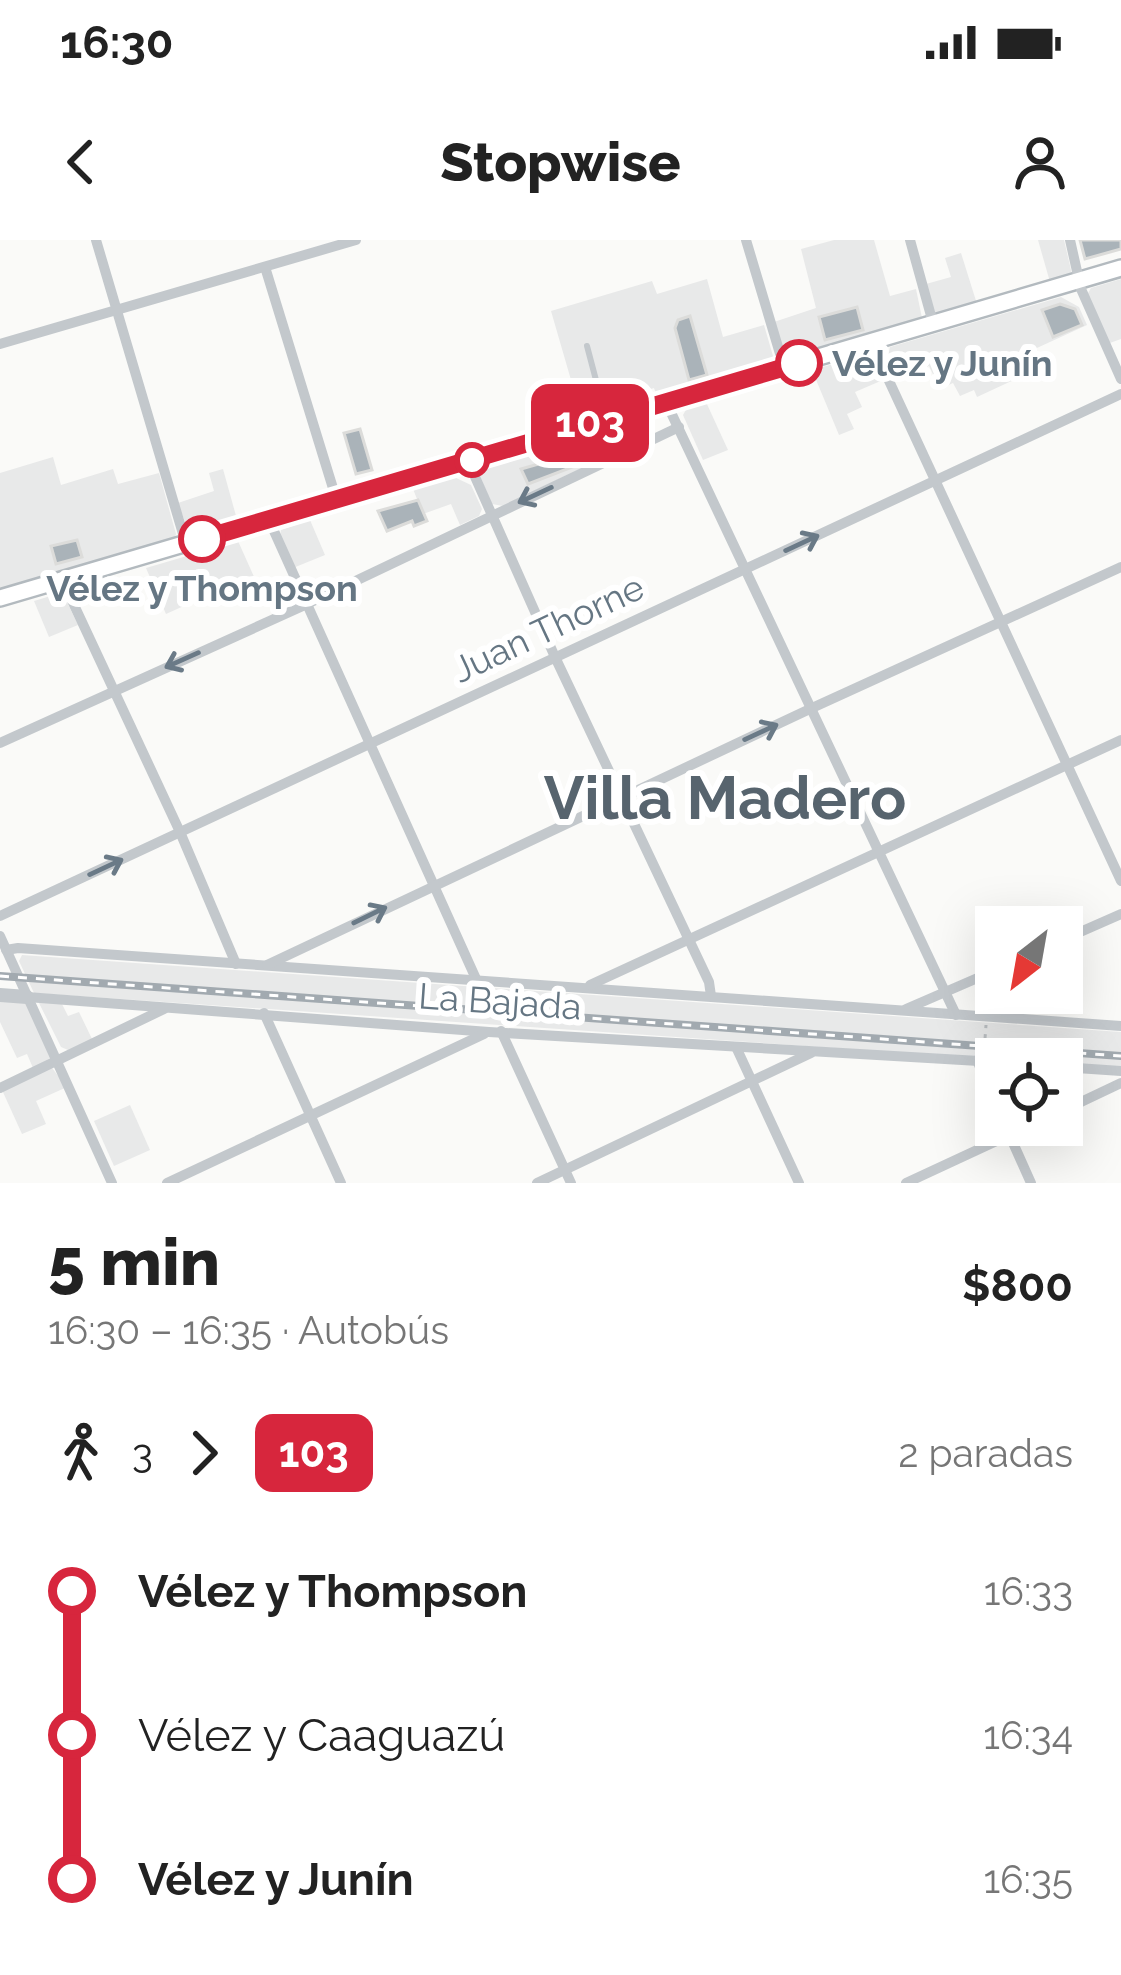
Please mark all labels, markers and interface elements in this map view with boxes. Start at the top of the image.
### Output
text: 16:30 [60,16,173,69]
icon: back [48,129,114,195]
icon: person [1007,129,1073,195]
text: Stopwise [440,130,681,194]
marker: Vélez y Junín [777,341,821,385]
place label: Vélez y Junín [832,342,1053,384]
line badge: 103 [521,384,659,462]
text: 103 [555,398,625,447]
unlabelled marker [456,444,488,476]
one-way arrow [518,485,554,507]
marker: Vélez y Thompson [180,517,224,561]
one-way arrow [783,531,819,553]
street label: Juan Thorne [446,565,650,691]
place label: Vélez y Thompson [46,567,358,609]
one-way arrow [165,651,201,673]
one-way arrow [742,720,778,742]
district label: Villa Madero [544,763,906,833]
one-way arrow [87,854,123,876]
one-way arrow [351,903,387,926]
north arrow [975,906,1083,1014]
map controls [975,906,1083,1146]
street label: La Bajada [417,974,583,1028]
button: locate [975,1038,1083,1146]
text: 5 min [48,1223,220,1300]
text: $800 [962,1259,1073,1312]
text: 16:30 – 16:35 · Autobús [48,1307,449,1353]
icon: walk [48,1420,114,1486]
icon: forward [171,1420,237,1486]
text: 103 [279,1428,349,1477]
text: 3 [132,1430,153,1476]
text: 2 paradas [898,1430,1073,1476]
text: Vélez y Thompson [138,1565,528,1618]
text: 16:33 [984,1568,1073,1614]
text: Vélez y Caaguazú [138,1709,505,1762]
text: 16:34 [983,1712,1073,1758]
text: Vélez y Junín [138,1853,414,1906]
text: 16:35 [983,1856,1073,1902]

